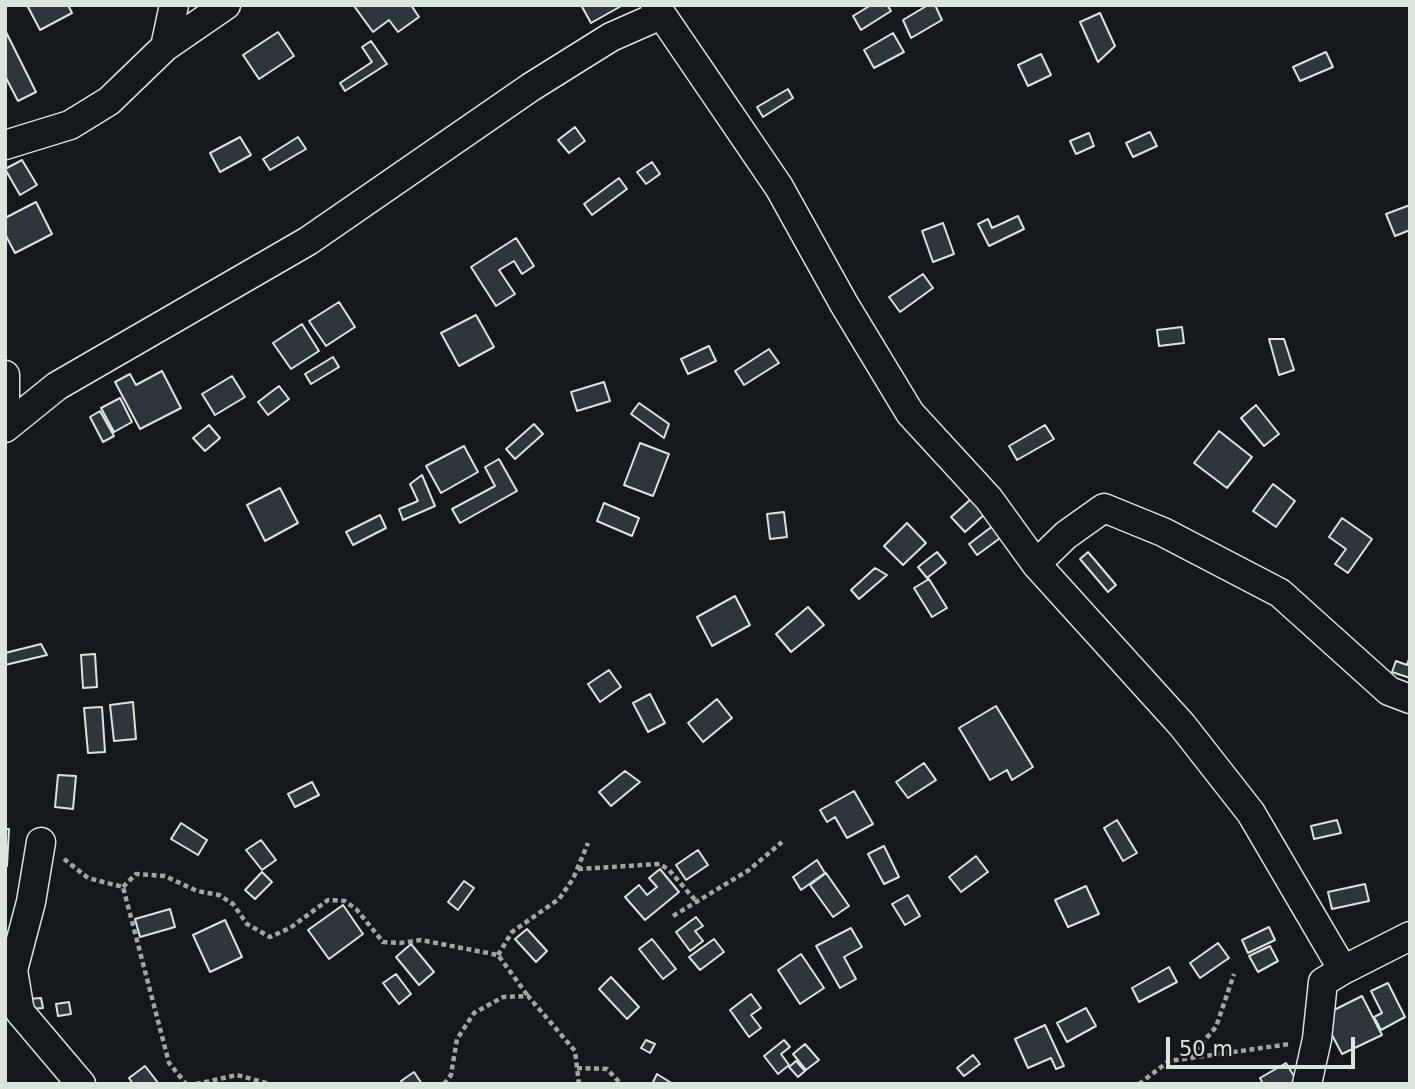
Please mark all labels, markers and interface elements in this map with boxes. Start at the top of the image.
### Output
scale bar [1170,1023,1359,1066]
text: 50 m [1179,1037,1233,1061]

